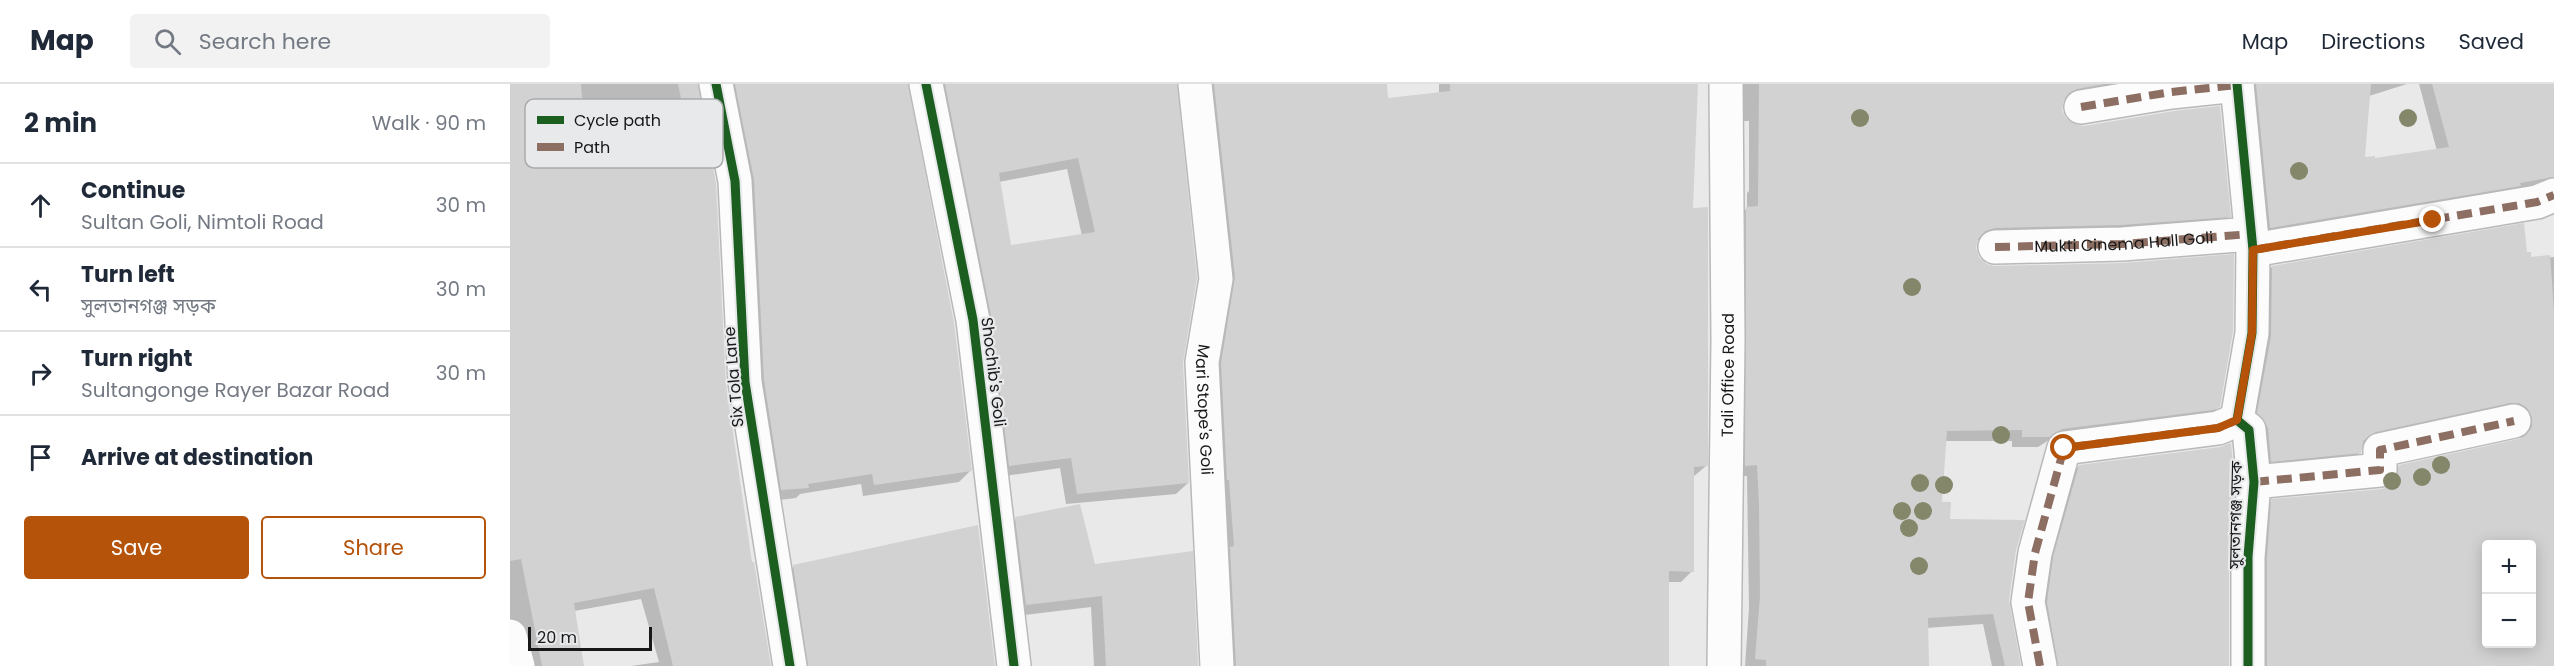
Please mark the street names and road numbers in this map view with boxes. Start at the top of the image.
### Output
street label: Mukti Cinema Hall Goli [2034,226,2214,258]
street label: Tali Office Road [1716,313,1740,437]
street label: Shochib's Goli [975,316,1012,428]
street label: Six Tola Lane [718,326,749,428]
street label: Mari Stope's Goli [1190,343,1219,476]
street label: সুলতানগঞ্জ সড়ক [2223,460,2248,570]

